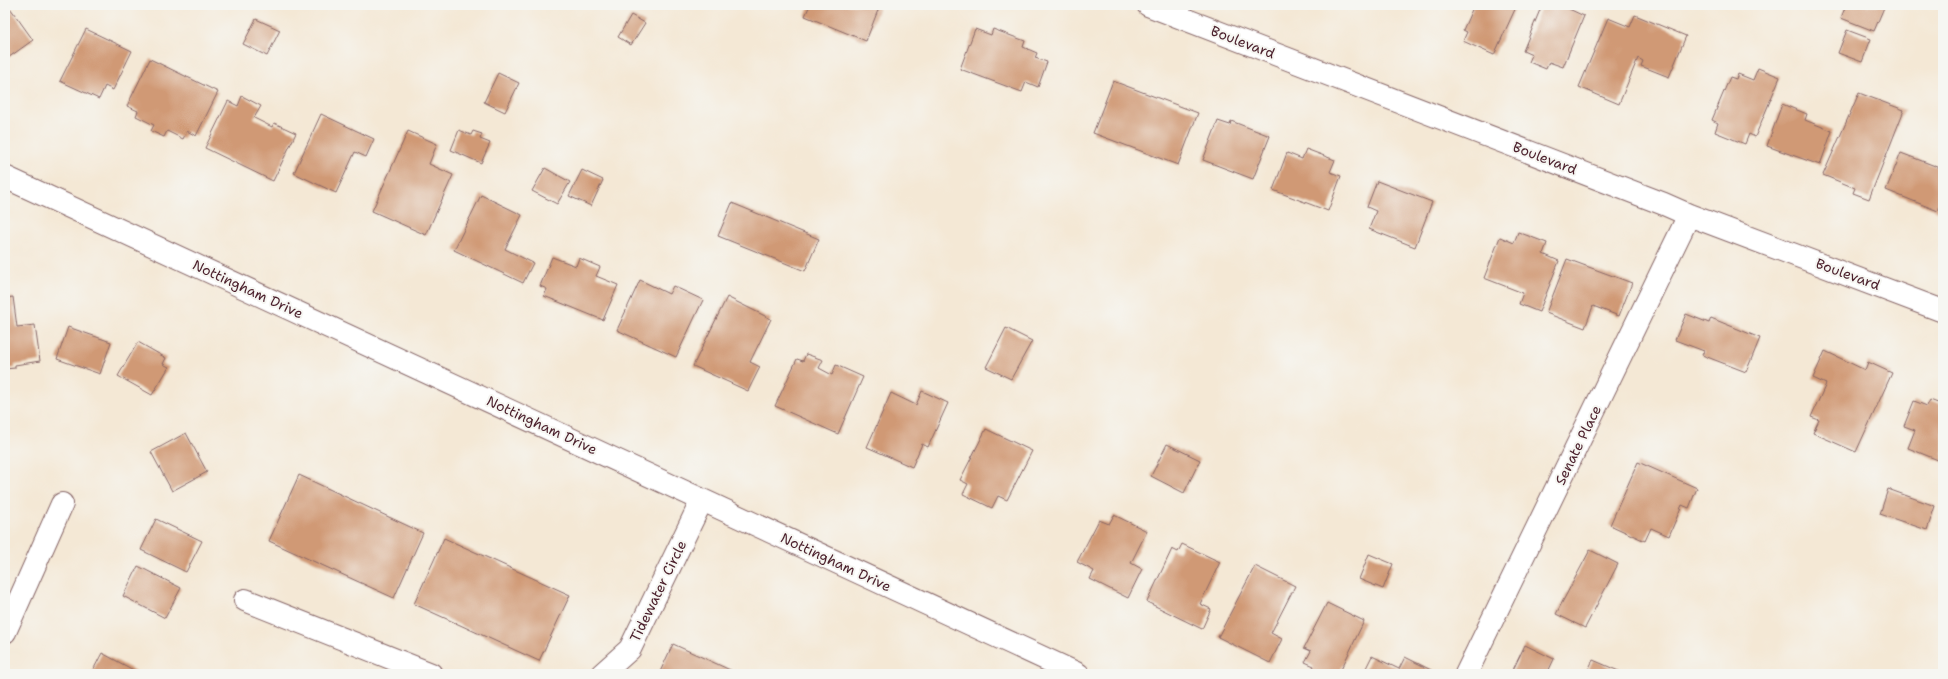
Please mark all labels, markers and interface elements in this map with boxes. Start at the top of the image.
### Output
street label: Boulevard [1208,22,1278,62]
street label: Boulevard [1510,138,1580,178]
street label: Boulevard [1813,254,1883,294]
street label: Nottingham Drive [190,256,306,322]
street label: Nottingham Drive [484,392,600,458]
street label: Senate Place [1551,402,1605,488]
street label: Nottingham Drive [778,529,894,595]
street label: Tidewater Circle [626,537,690,645]

